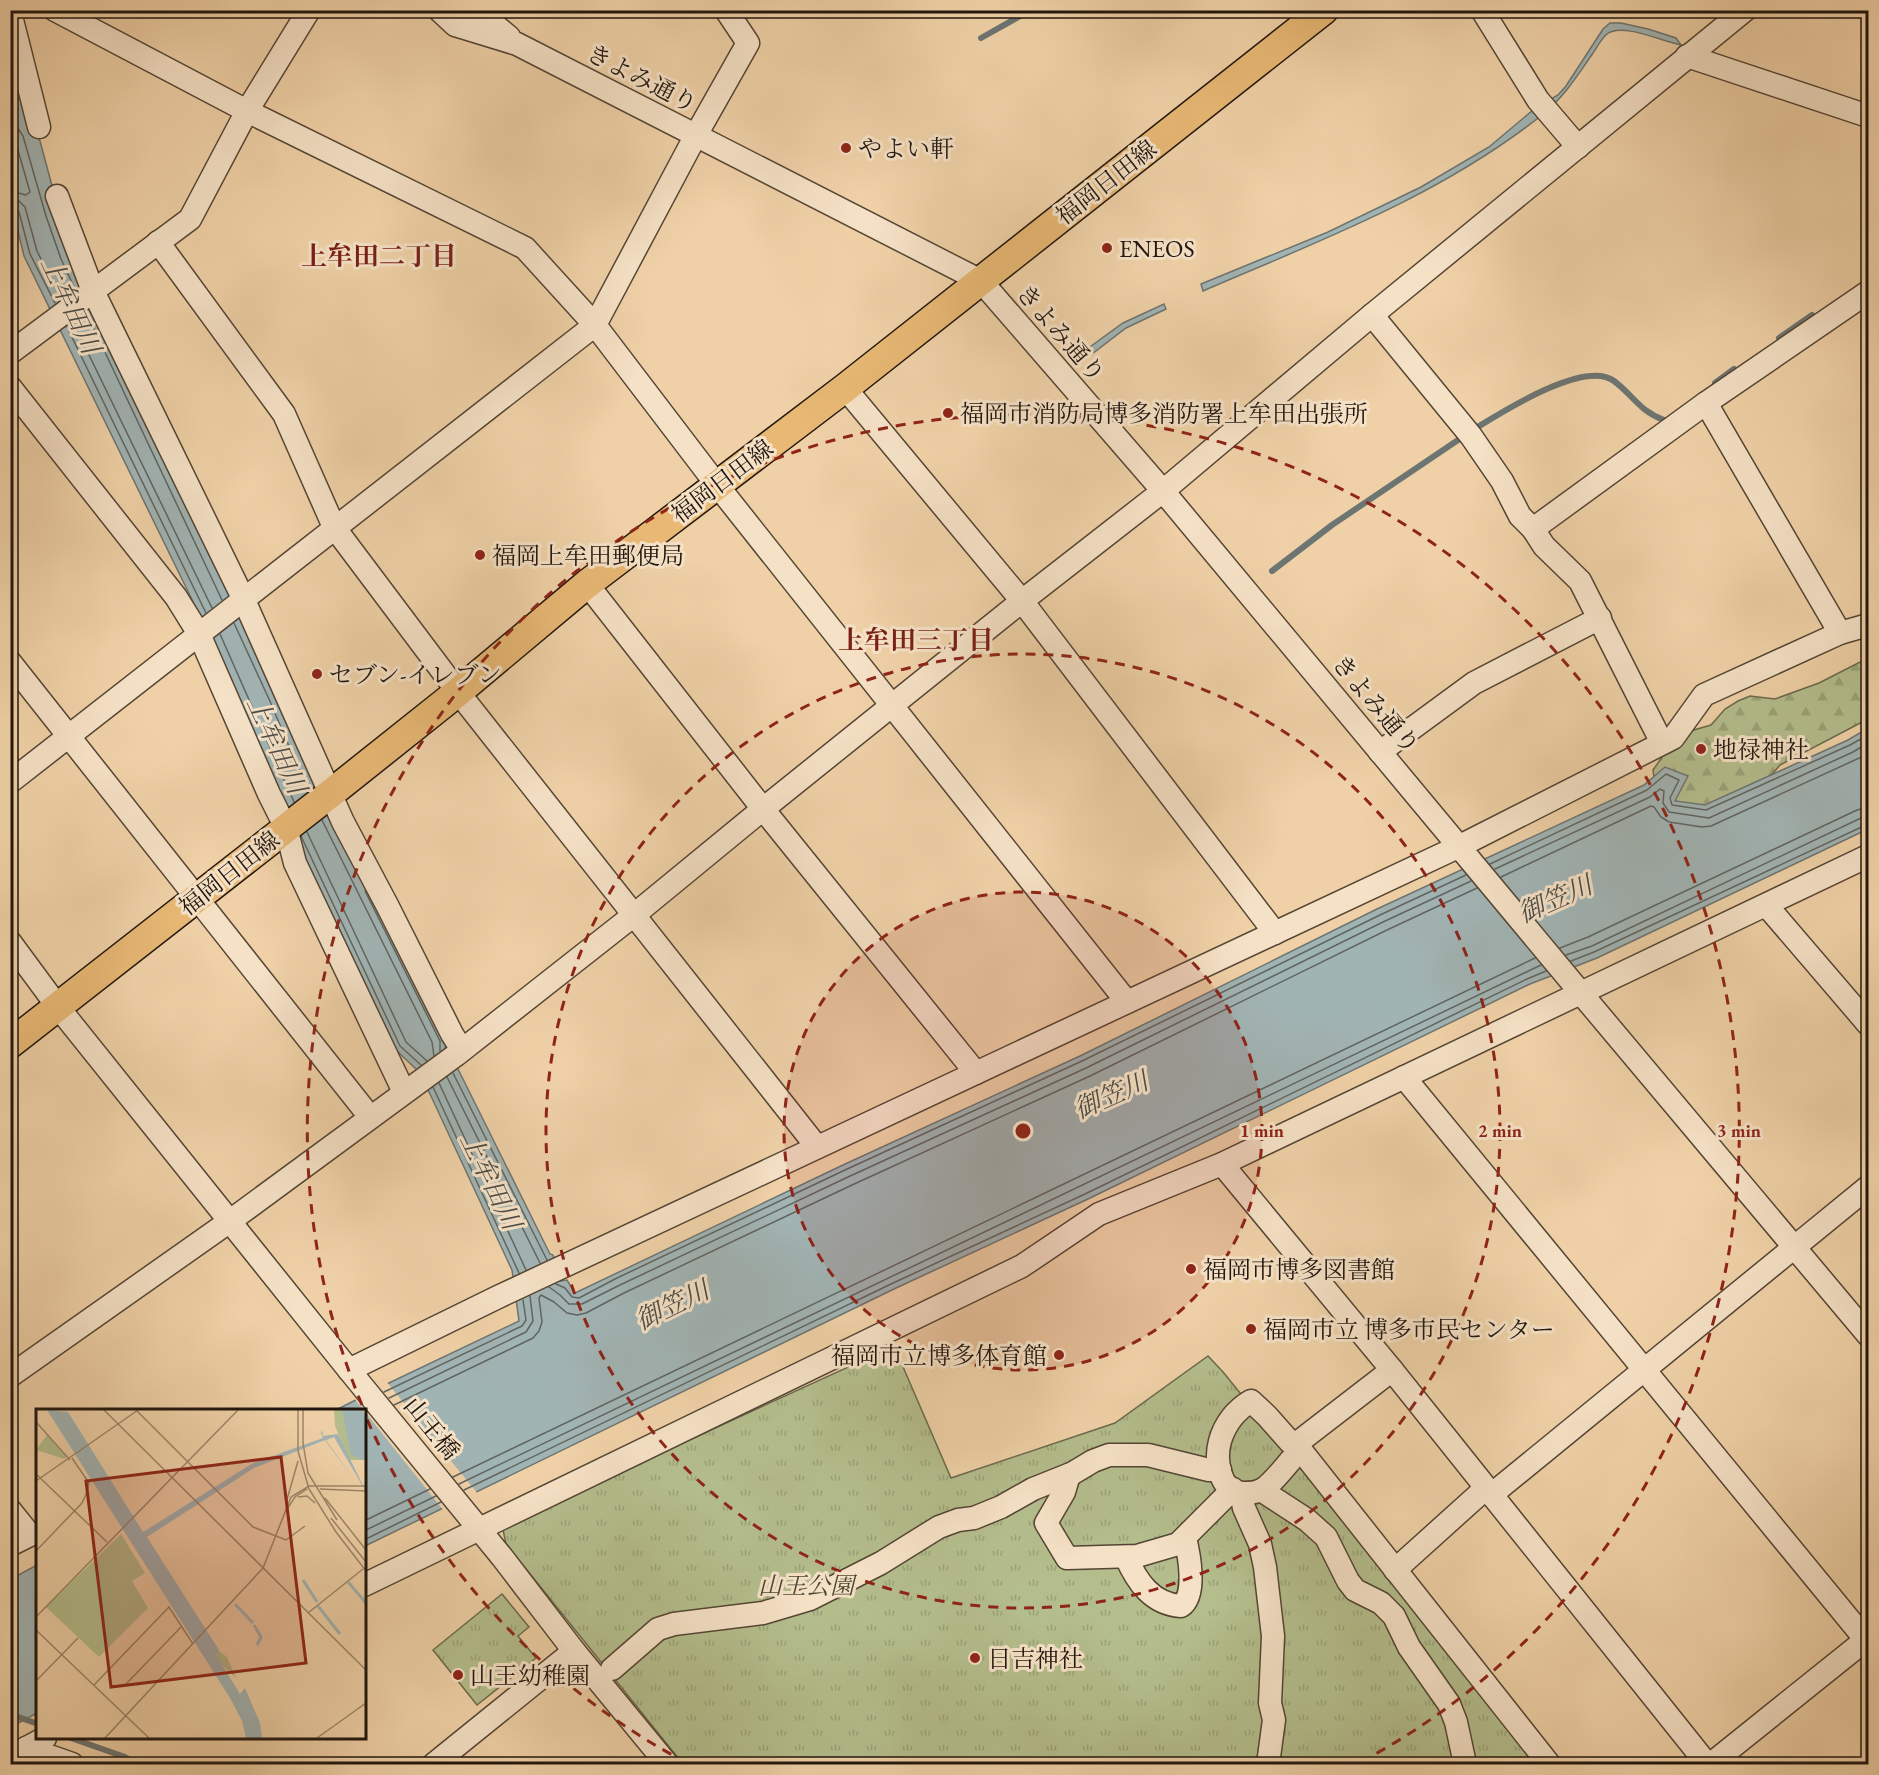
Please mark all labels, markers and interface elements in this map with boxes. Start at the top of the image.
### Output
street label: きよみ通り [582,37,702,119]
place label: やよい軒 [858,133,954,164]
street label: 福岡日田線 [1049,133,1163,231]
marker: やよい軒 [839,141,853,155]
place label: ENEOS [1119,233,1195,264]
district label: 上牟田二丁目 [301,239,457,273]
marker: ENEOS [1100,241,1114,255]
water label: 上牟田川 [34,251,110,362]
street label: きよみ通り [1010,278,1112,388]
place label: 福岡市消防局博多消防署上牟田出張所 [960,398,1368,429]
marker: 福岡市消防局博多消防署上牟田出張所 [941,406,955,420]
street label: 福岡日田線 [665,433,779,529]
place label: 福岡上牟田郵便局 [492,540,684,571]
marker: 福岡上牟田郵便局 [473,548,487,562]
district label: 上牟田三丁目 [838,623,994,657]
street label: きよみ通り [1326,648,1426,760]
place label: セブン-イレブン [329,659,502,690]
marker: セブン-イレブン [310,667,324,681]
water label: 上牟田川 [240,691,316,802]
place label: 地禄神社 [1713,734,1809,765]
marker: 地禄神社 [1694,742,1708,756]
street label: 福岡日田線 [172,824,286,922]
water label: 御笠川 [1512,866,1600,930]
water label: 御笠川 [1068,1062,1156,1126]
text: 1 min [1240,1119,1284,1142]
text: 2 min [1478,1119,1522,1142]
text: 3 min [1717,1119,1761,1142]
centre of rings [1013,1121,1033,1141]
water label: 上牟田川 [453,1127,530,1238]
place label: 福岡市博多図書館 [1203,1254,1395,1285]
marker: 福岡市博多図書館 [1184,1262,1198,1276]
water label: 御笠川 [629,1271,717,1337]
place label: 福岡市立 博多市民センター [1263,1314,1555,1345]
marker: 福岡市立 博多市民センター [1244,1322,1258,1336]
place label: 福岡市立博多体育館 [831,1340,1047,1371]
marker: 福岡市立博多体育館 [1052,1348,1066,1362]
street label: 山王橋 [397,1390,467,1466]
inset map [36,1409,366,1739]
park label: 山王公園 [758,1570,858,1601]
place label: 日吉神社 [987,1643,1083,1674]
marker: 日吉神社 [968,1651,982,1665]
place label: 山王幼稚園 [470,1660,590,1691]
marker: 山王幼稚園 [451,1668,465,1682]

